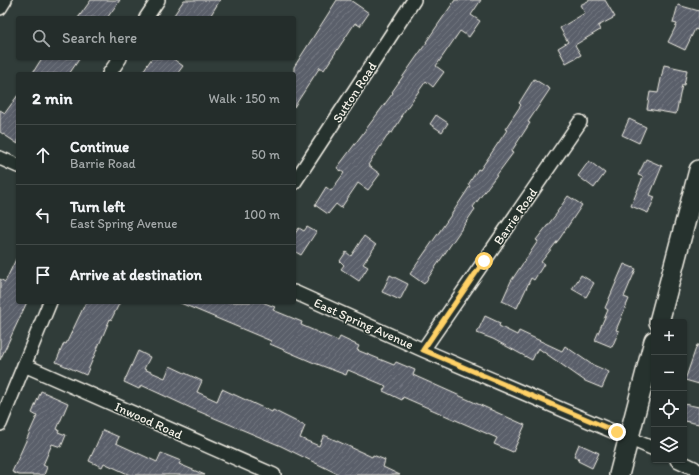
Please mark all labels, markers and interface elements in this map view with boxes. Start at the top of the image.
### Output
search box [16,16,296,60]
icon: search [30,27,52,49]
text: Search here [62,29,137,47]
street label: Sutton Road [329,59,380,125]
text: 2 min [32,88,72,108]
text: Walk · 150 m [209,91,280,106]
text: Continue [70,138,129,156]
icon: ahead [32,144,54,166]
text: 50 m [251,147,280,162]
text: Barrie Road [70,156,136,171]
street label: Barrie Road [490,185,540,248]
text: Turn left [70,198,125,216]
icon: left [32,204,54,226]
text: 100 m [244,207,280,222]
text: East Spring Avenue [70,216,177,231]
route start [475,252,493,270]
icon: arrive [32,264,54,286]
text: Arrive at destination [70,266,202,284]
street label: East Spring Avenue [312,295,416,352]
map controls [651,319,687,463]
button: + [651,319,687,355]
button: − [651,355,687,391]
button: locate [651,391,687,427]
street label: Inwood Road [113,399,185,442]
route end [608,423,626,441]
button: layers [651,427,687,463]

